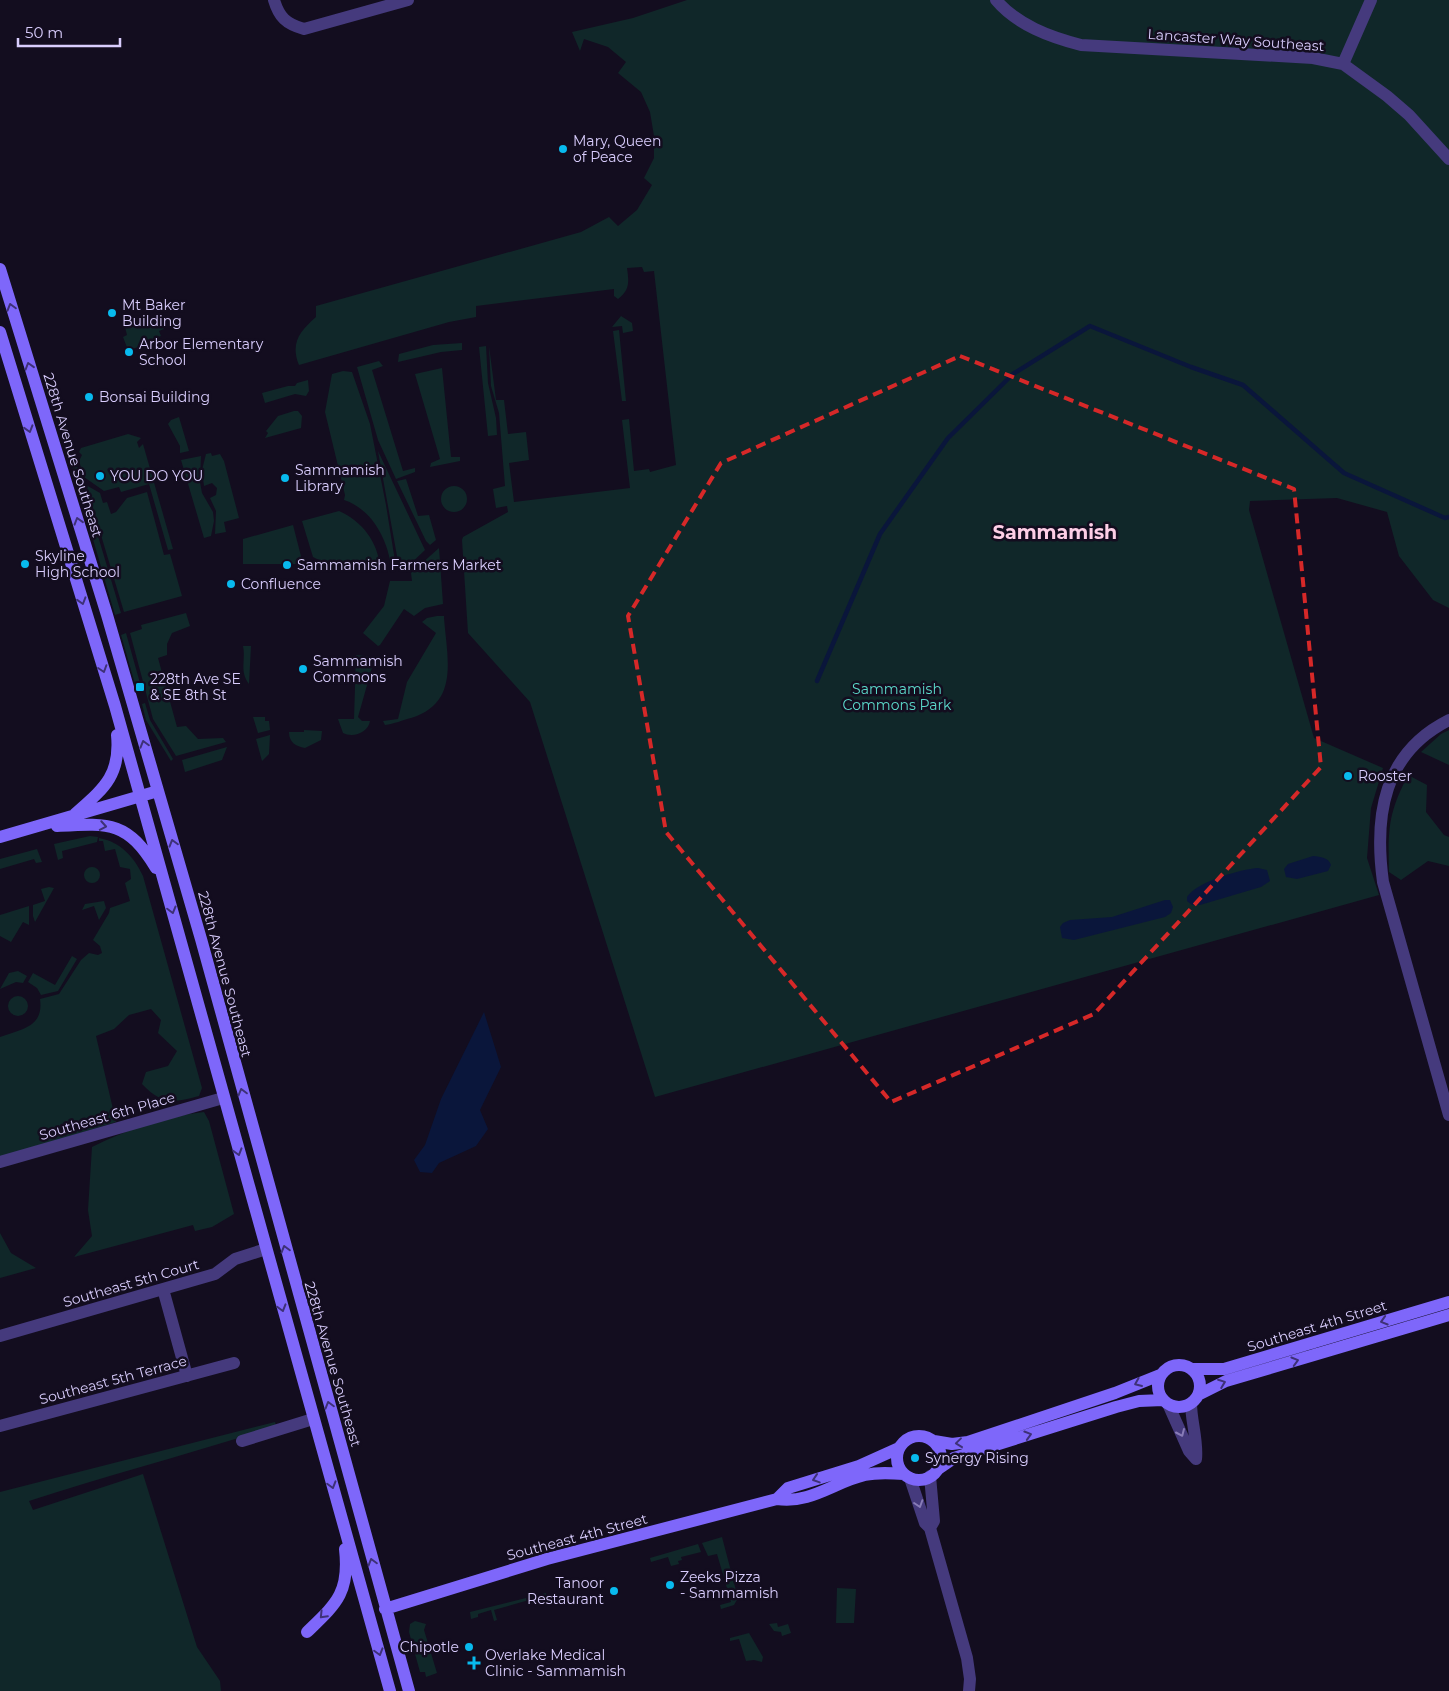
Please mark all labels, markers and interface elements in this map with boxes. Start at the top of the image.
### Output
scale bar [18,15,120,47]
text: 50 m [25,23,63,42]
street label: Lancaster Way Southeast [1147,25,1325,55]
place label: Mary, Queen of Peace [573,132,661,166]
marker: Mary, Queen of Peace [557,143,569,155]
place label: Mt Baker Building [122,296,186,330]
one-way arrow [7,304,17,312]
marker: Mt Baker Building [106,307,118,319]
place label: Arbor Elementary School [139,335,264,369]
marker: Arbor Elementary School [123,346,135,358]
one-way arrow [25,362,35,371]
street label: 228th Avenue Southeast [39,371,107,540]
place label: Bonsai Building [99,388,210,406]
marker: Bonsai Building [83,391,95,403]
one-way arrow [24,425,34,433]
place label: Sammamish Library [295,461,385,495]
place label: YOU DO YOU [110,467,203,485]
marker: YOU DO YOU [94,470,106,482]
marker: Sammamish Library [279,472,291,484]
one-way arrow [74,517,84,526]
district label: Sammamish [993,521,1117,544]
place label: Skyline High School [35,547,120,581]
place label: Sammamish Farmers Market [297,556,502,574]
marker: Skyline High School [19,558,31,570]
marker: Sammamish Farmers Market [281,559,293,571]
place label: Confluence [241,575,321,593]
marker: Confluence [225,578,237,590]
one-way arrow [76,597,86,605]
place label: Sammamish Commons [313,652,403,686]
marker: Sammamish Commons [297,663,309,675]
one-way arrow [98,665,108,673]
place label: 228th Ave SE & SE 8th St [150,670,241,704]
park label: Sammamish Commons Park [843,680,952,714]
marker: 228th Ave SE & SE 8th St [134,681,146,693]
one-way arrow [140,740,150,748]
place label: Rooster [1358,767,1412,785]
marker: Rooster [1342,770,1354,782]
one-way arrow [99,820,108,830]
one-way arrow [169,839,179,847]
street label: 228th Avenue Southeast [194,889,256,1059]
one-way arrow [166,906,177,915]
street label: Southeast 6th Place [37,1088,177,1144]
one-way arrow [237,1088,247,1097]
one-way arrow [232,1147,243,1156]
one-way arrow [281,1245,291,1253]
street label: Southeast 5th Court [61,1255,201,1311]
street label: 228th Avenue Southeast [301,1279,365,1449]
street label: Southeast 4th Street [1245,1296,1389,1356]
one-way arrow [276,1304,287,1312]
one-way arrow [1380,1316,1389,1326]
street label: Southeast 5th Terrace [37,1352,189,1408]
one-way arrow [1290,1357,1298,1367]
one-way arrow [1134,1377,1143,1388]
one-way arrow [1217,1379,1226,1389]
one-way arrow [324,1402,334,1410]
one-way arrow [1175,1428,1186,1437]
one-way arrow [1023,1431,1032,1441]
one-way arrow [955,1437,963,1448]
place label: Synergy Rising [925,1449,1029,1467]
marker: Synergy Rising [909,1452,921,1464]
one-way arrow [813,1474,821,1484]
one-way arrow [326,1481,336,1489]
one-way arrow [913,1499,923,1508]
street label: Southeast 4th Street [505,1509,650,1564]
one-way arrow [368,1558,378,1566]
place label: Zeeks Pizza - Sammamish [680,1568,779,1602]
place label: Tanoor Restaurant [527,1574,604,1608]
marker: Zeeks Pizza - Sammamish [664,1579,676,1591]
marker: Tanoor Restaurant [608,1585,620,1597]
one-way arrow [320,1610,329,1619]
place label: Chipotle [400,1638,459,1656]
marker: Chipotle [463,1641,475,1653]
place label: Overlake Medical Clinic - Sammamish [485,1646,626,1680]
one-way arrow [373,1648,383,1656]
marker: Overlake Medical Clinic - Sammamish [467,1656,481,1670]

